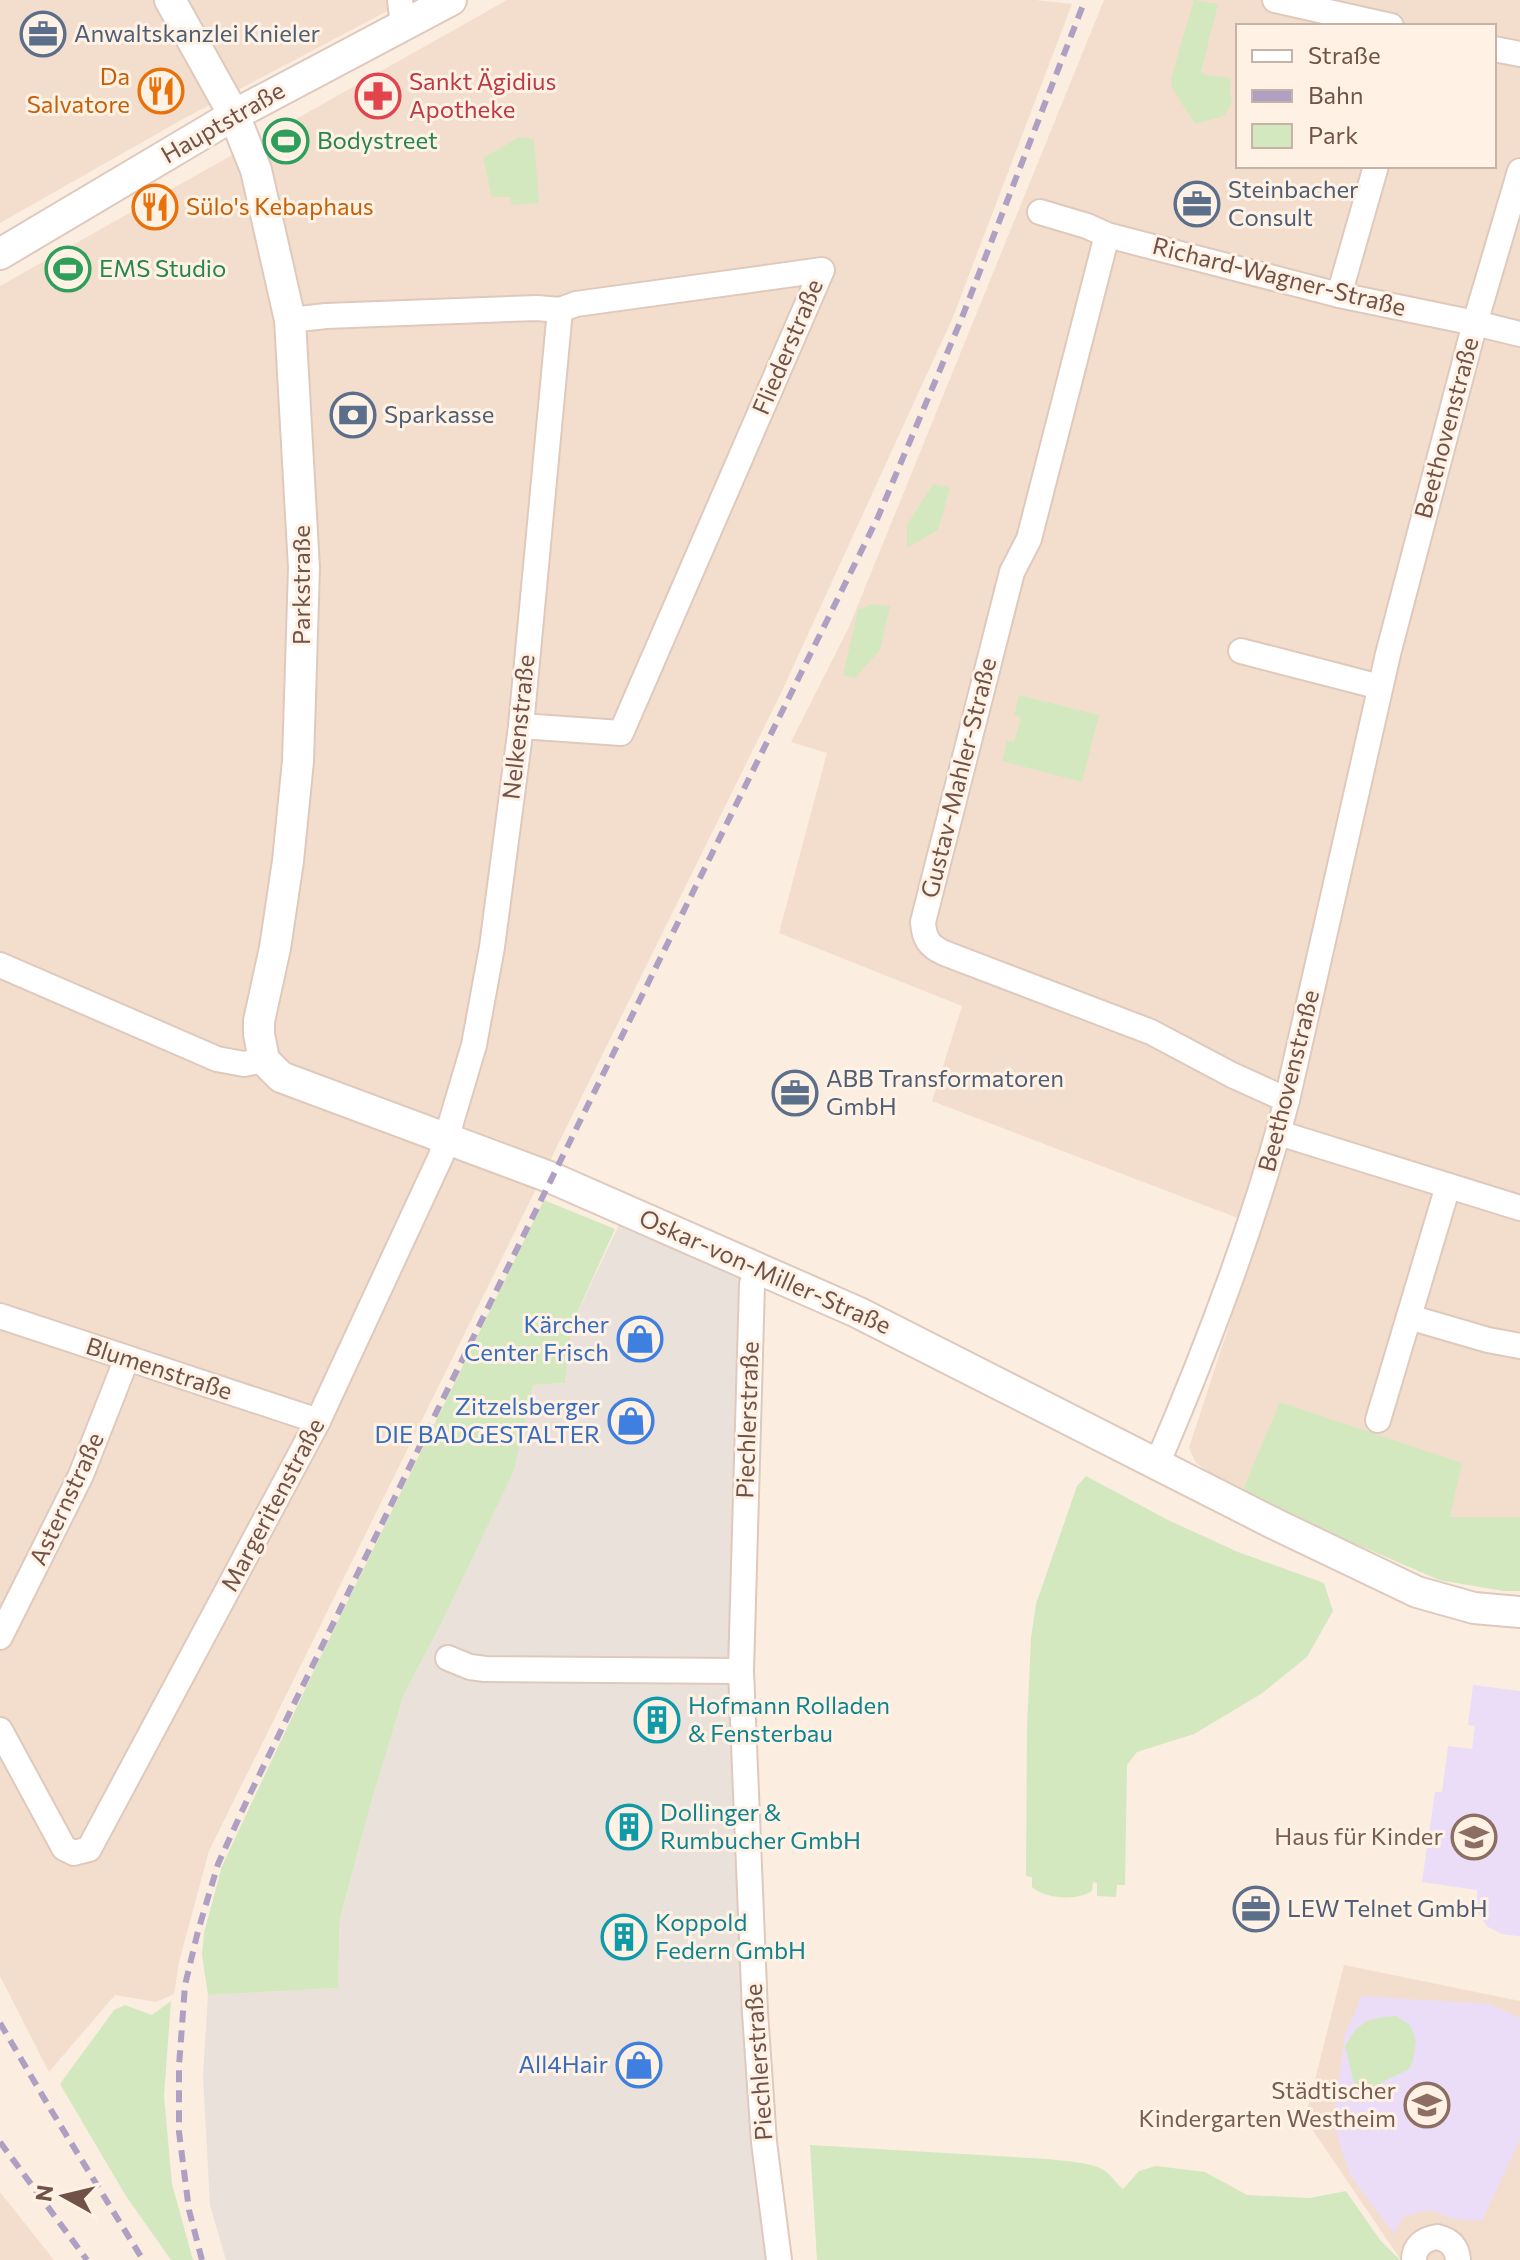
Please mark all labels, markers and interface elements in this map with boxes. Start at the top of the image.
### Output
office icon: Anwaltskanzlei Knieler [19,10,67,58]
place label: Anwaltskanzlei Knieler [74,18,321,47]
legend [1236,24,1496,168]
text: Straße [1308,40,1381,69]
place label: Da Salvatore [27,61,130,118]
place label: Sankt Ägidius Apotheke [409,66,556,123]
restaurant icon: Da Salvatore [137,67,185,115]
pharmacy icon: Sankt Ägidius Apotheke [354,72,402,120]
street label: Hauptstraße [155,75,289,169]
text: Bahn [1308,80,1364,109]
sports icon: Bodystreet [262,117,310,165]
text: Park [1308,120,1358,149]
place label: Bodystreet [317,125,438,154]
place label: Steinbacher Consult [1228,174,1359,231]
office icon: Steinbacher Consult [1173,180,1221,228]
restaurant icon: Sülo's Kebaphaus [131,183,179,231]
place label: Sülo's Kebaphaus [186,191,374,220]
street label: Richard-Wagner-Straße [1150,230,1409,321]
sports icon: EMS Studio [44,245,92,293]
place label: EMS Studio [99,253,226,282]
street label: Fliederstraße [745,274,828,418]
street label: Beethovenstraße [1407,334,1484,521]
bank icon: Sparkasse [329,391,377,439]
place label: Sparkasse [384,399,494,428]
street label: Parkstraße [286,525,315,645]
street label: Nelkenstraße [495,653,540,801]
street label: Gustav-Mahler-Straße [914,654,1001,901]
street label: Beethovenstraße [1251,987,1324,1175]
place label: ABB Transformatoren GmbH [826,1063,1064,1120]
office icon: ABB Transformatoren GmbH [771,1069,819,1117]
street label: Oskar-von-Miller-Straße [635,1202,896,1339]
place label: Kärcher Center Frisch [464,1309,609,1366]
shop icon: Kärcher Center Frisch [616,1315,664,1363]
street label: Blumenstraße [83,1330,236,1405]
street label: Piechlerstraße [729,1341,764,1499]
place label: Zitzelsberger DIE BADGESTALTER [375,1391,600,1448]
shop icon: Zitzelsberger DIE BADGESTALTER [607,1397,655,1445]
street label: Margeritenstraße [214,1413,330,1596]
street label: Asternstraße [22,1427,109,1569]
place label: Hofmann Rolladen & Fensterbau [688,1690,890,1747]
building icon: Hofmann Rolladen & Fensterbau [633,1696,681,1744]
place label: Dollinger & Rumbucher GmbH [660,1797,861,1854]
building icon: Dollinger & Rumbucher GmbH [605,1803,653,1851]
school or university icon: Haus für Kinder [1450,1813,1498,1861]
place label: Haus für Kinder [1274,1821,1443,1850]
office icon: LEW Telnet GmbH [1232,1885,1280,1933]
place label: LEW Telnet GmbH [1287,1893,1488,1922]
place label: Koppold Federn GmbH [655,1907,806,1964]
building icon: Koppold Federn GmbH [600,1913,648,1961]
street label: Piechlerstraße [738,1983,777,2142]
shop icon: All4Hair [615,2041,663,2089]
place label: All4Hair [519,2049,608,2078]
place label: Städtischer Kindergarten Westheim [1139,2075,1396,2132]
school or university icon: Städtischer Kindergarten Westheim [1403,2081,1451,2129]
north arrow [24,2156,104,2236]
text: N [29,2183,58,2203]

